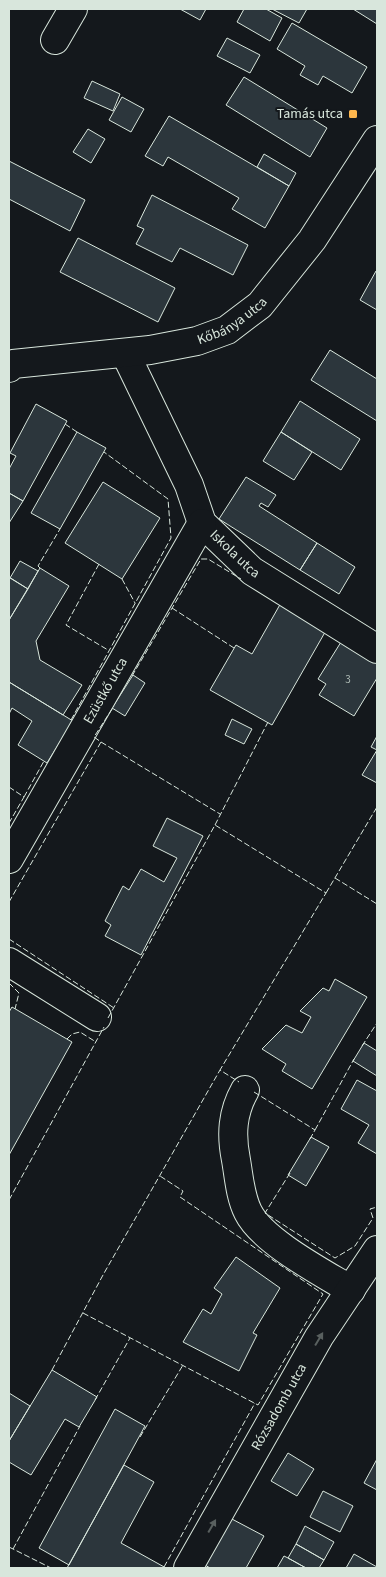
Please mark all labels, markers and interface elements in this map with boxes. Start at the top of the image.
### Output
place label: Tamás utca [277,104,343,124]
marker: Tamás utca [347,108,359,120]
street label: Kőbánya utca [195,293,272,350]
street label: Iskola utca [205,525,263,583]
street label: Ezüstkő utca [79,654,133,728]
house number: 3 [345,672,351,687]
one-way arrow [314,1332,323,1345]
street label: Rózsadomb utca [247,1360,312,1454]
one-way arrow [208,1519,217,1532]

